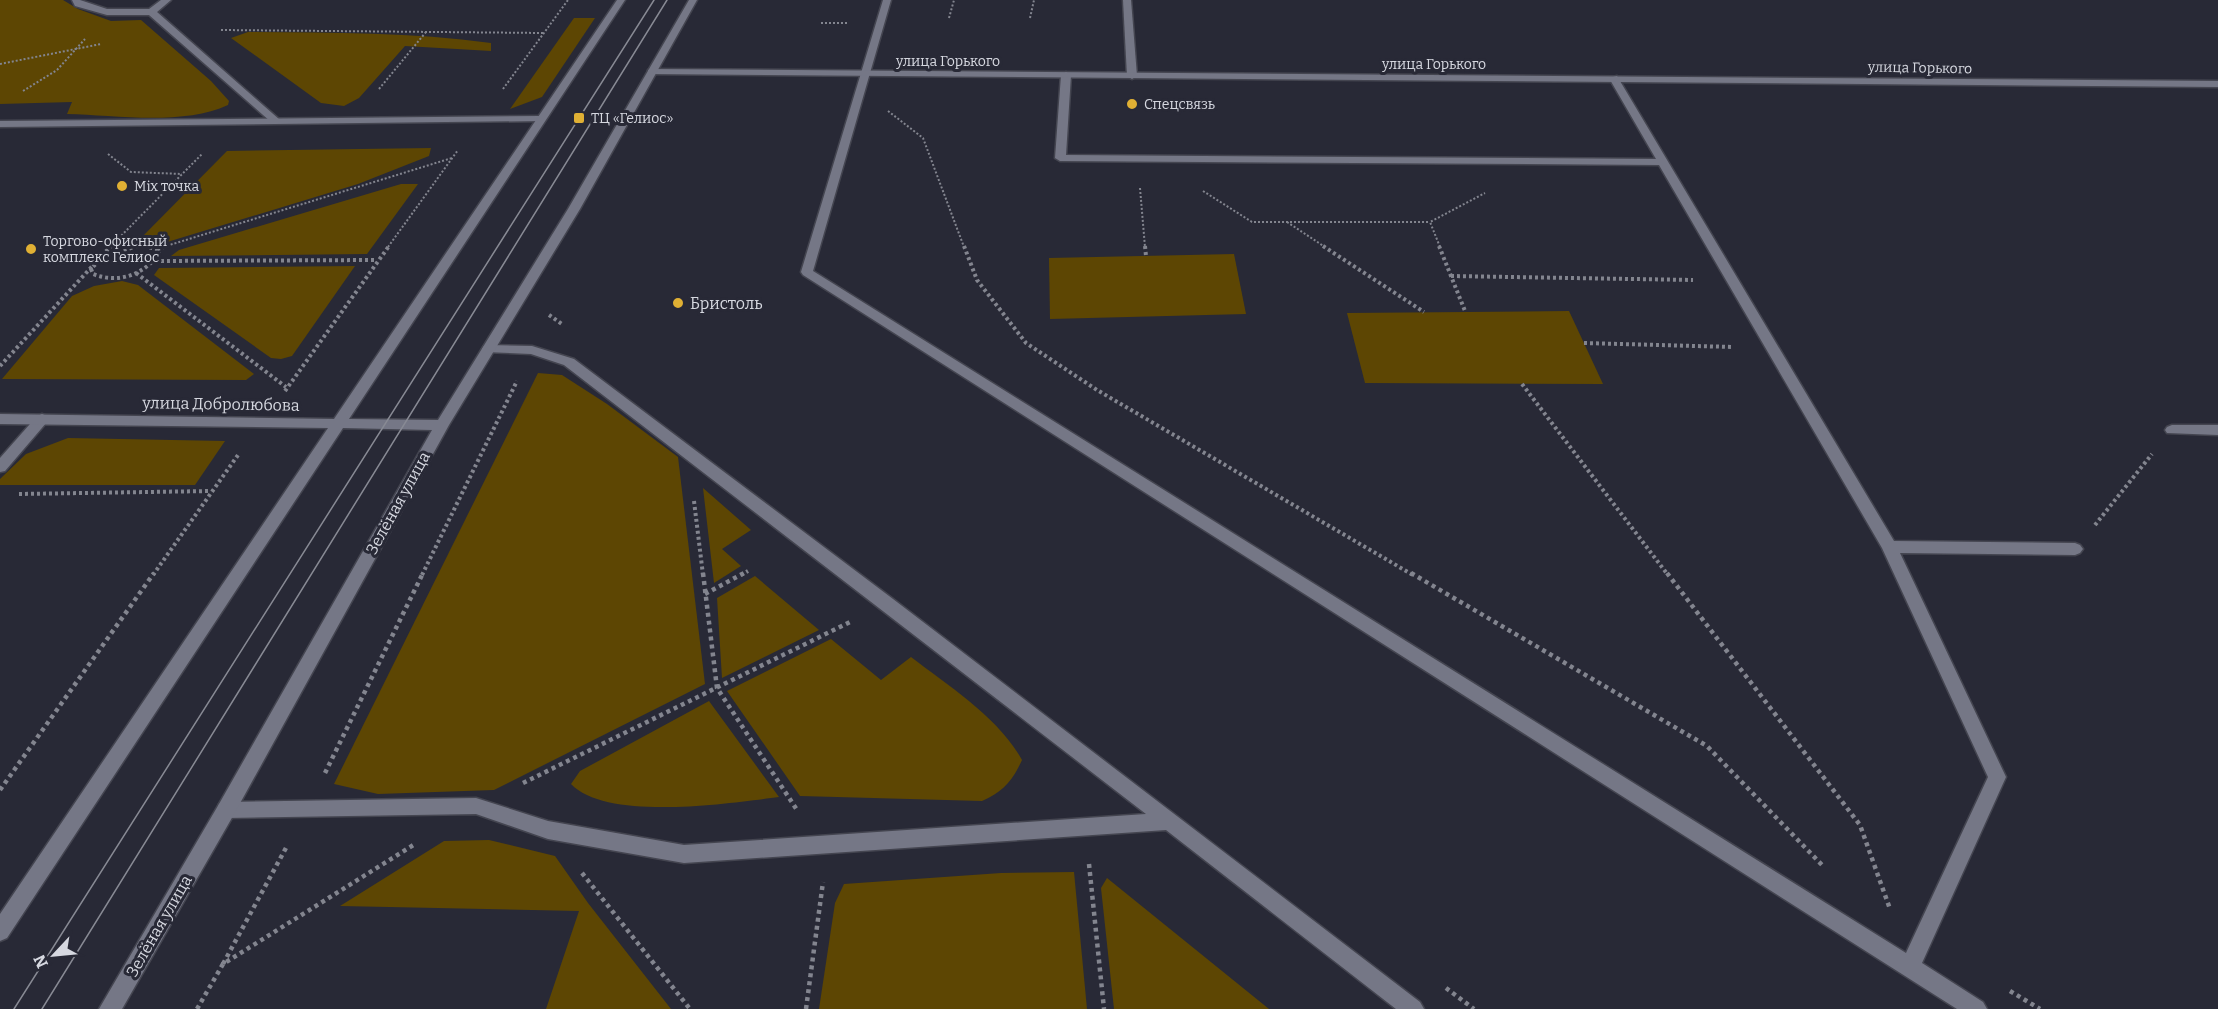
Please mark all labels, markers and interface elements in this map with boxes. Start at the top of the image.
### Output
street label: улица Горького [895,53,1000,70]
street label: улица Горького [1381,56,1486,73]
street label: улица Горького [1867,59,1972,77]
place label: Спецсвязь [1144,96,1215,113]
marker: Спецсвязь [1125,97,1139,111]
place label: ТЦ «Гелиос» [591,110,673,127]
marker: ТЦ «Гелиос» [572,111,586,125]
place label: Mix точка [134,178,199,195]
marker: Mix точка [115,179,129,193]
place label: Торгово-офисный комплекс Гелиос [43,233,167,266]
marker: Торгово-офисный комплекс Гелиос [24,242,38,256]
place label: Бристоль [690,294,762,313]
marker: Бристоль [671,296,685,310]
street label: улица Добролюбова [141,393,300,415]
street label: Зелёная улица [362,448,434,558]
street label: Зелёная улица [122,872,196,980]
north arrow [24,925,84,985]
text: N [30,952,52,971]

